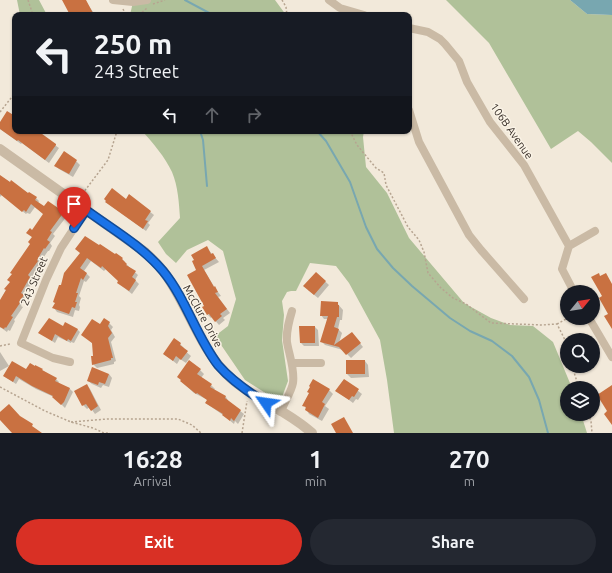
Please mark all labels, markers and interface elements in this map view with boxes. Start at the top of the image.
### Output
icon: left [28,28,80,80]
text: 250 m [94,28,172,59]
text: 243 Street [94,61,179,81]
street label: 106B Avenue [488,101,536,161]
icon: left [159,104,181,126]
icon: ahead [201,104,223,126]
icon: right [243,104,265,126]
pin [57,187,91,228]
icon: arrive [63,193,85,215]
street label: 243 Street [18,254,50,307]
street label: McClure Drive [181,283,225,349]
north arrow [560,285,600,325]
map controls [560,285,600,421]
button: search [560,333,600,373]
button: layers [560,381,600,421]
position arrow [245,382,287,424]
text: 16:28 [122,446,182,473]
text: 1 [309,446,322,473]
text: 270 [449,446,490,473]
text: Arrival [133,474,171,488]
text: min [305,474,327,488]
text: m [464,474,475,488]
button: Exit [16,519,302,565]
button: Share [310,519,596,565]

